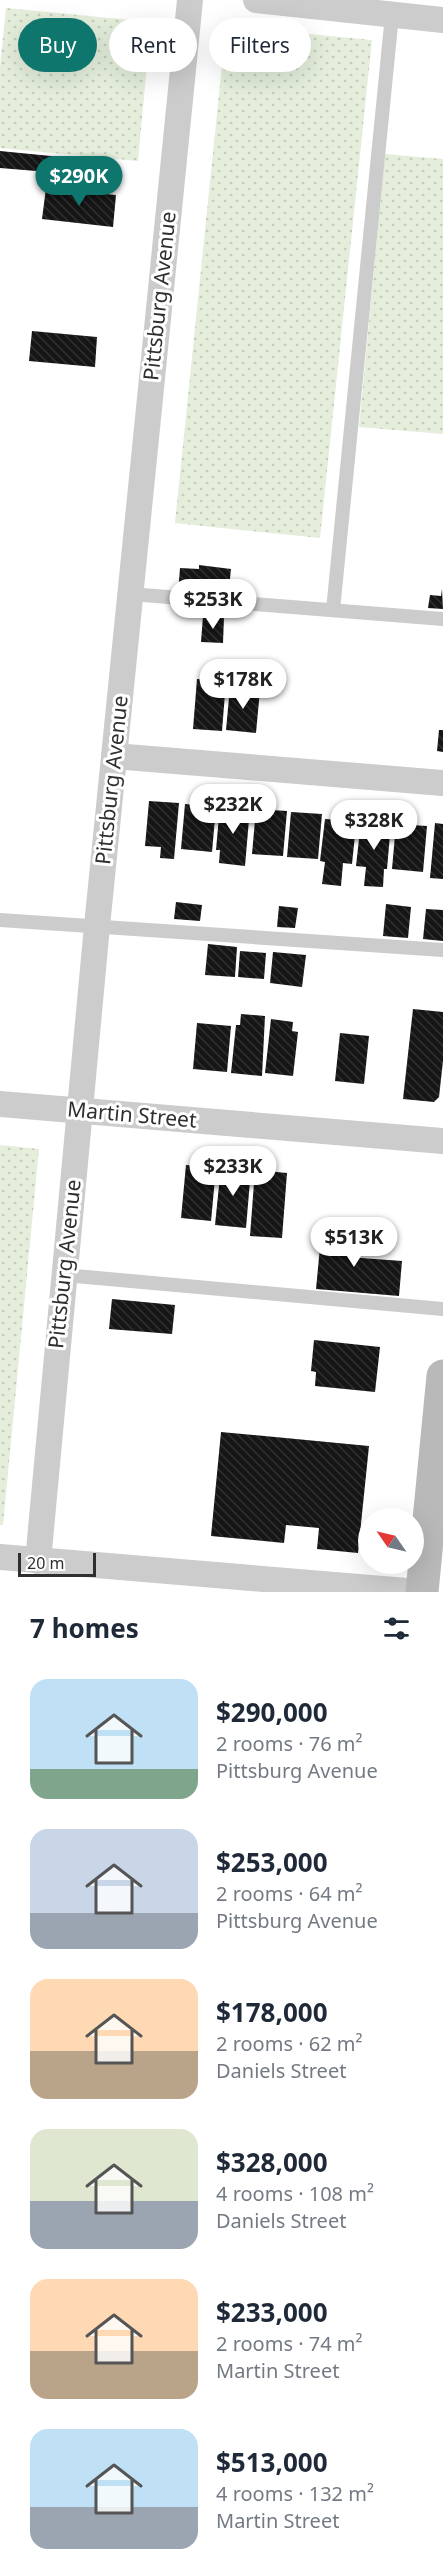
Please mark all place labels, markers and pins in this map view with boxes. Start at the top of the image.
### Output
pin: $290K [37,156,121,207]
pin: $253K [171,579,255,630]
pin: $178K [201,659,285,710]
pin: $232K [191,784,275,835]
pin: $328K [332,800,416,851]
pin: $233K [191,1146,275,1197]
pin: $513K [312,1217,396,1268]

